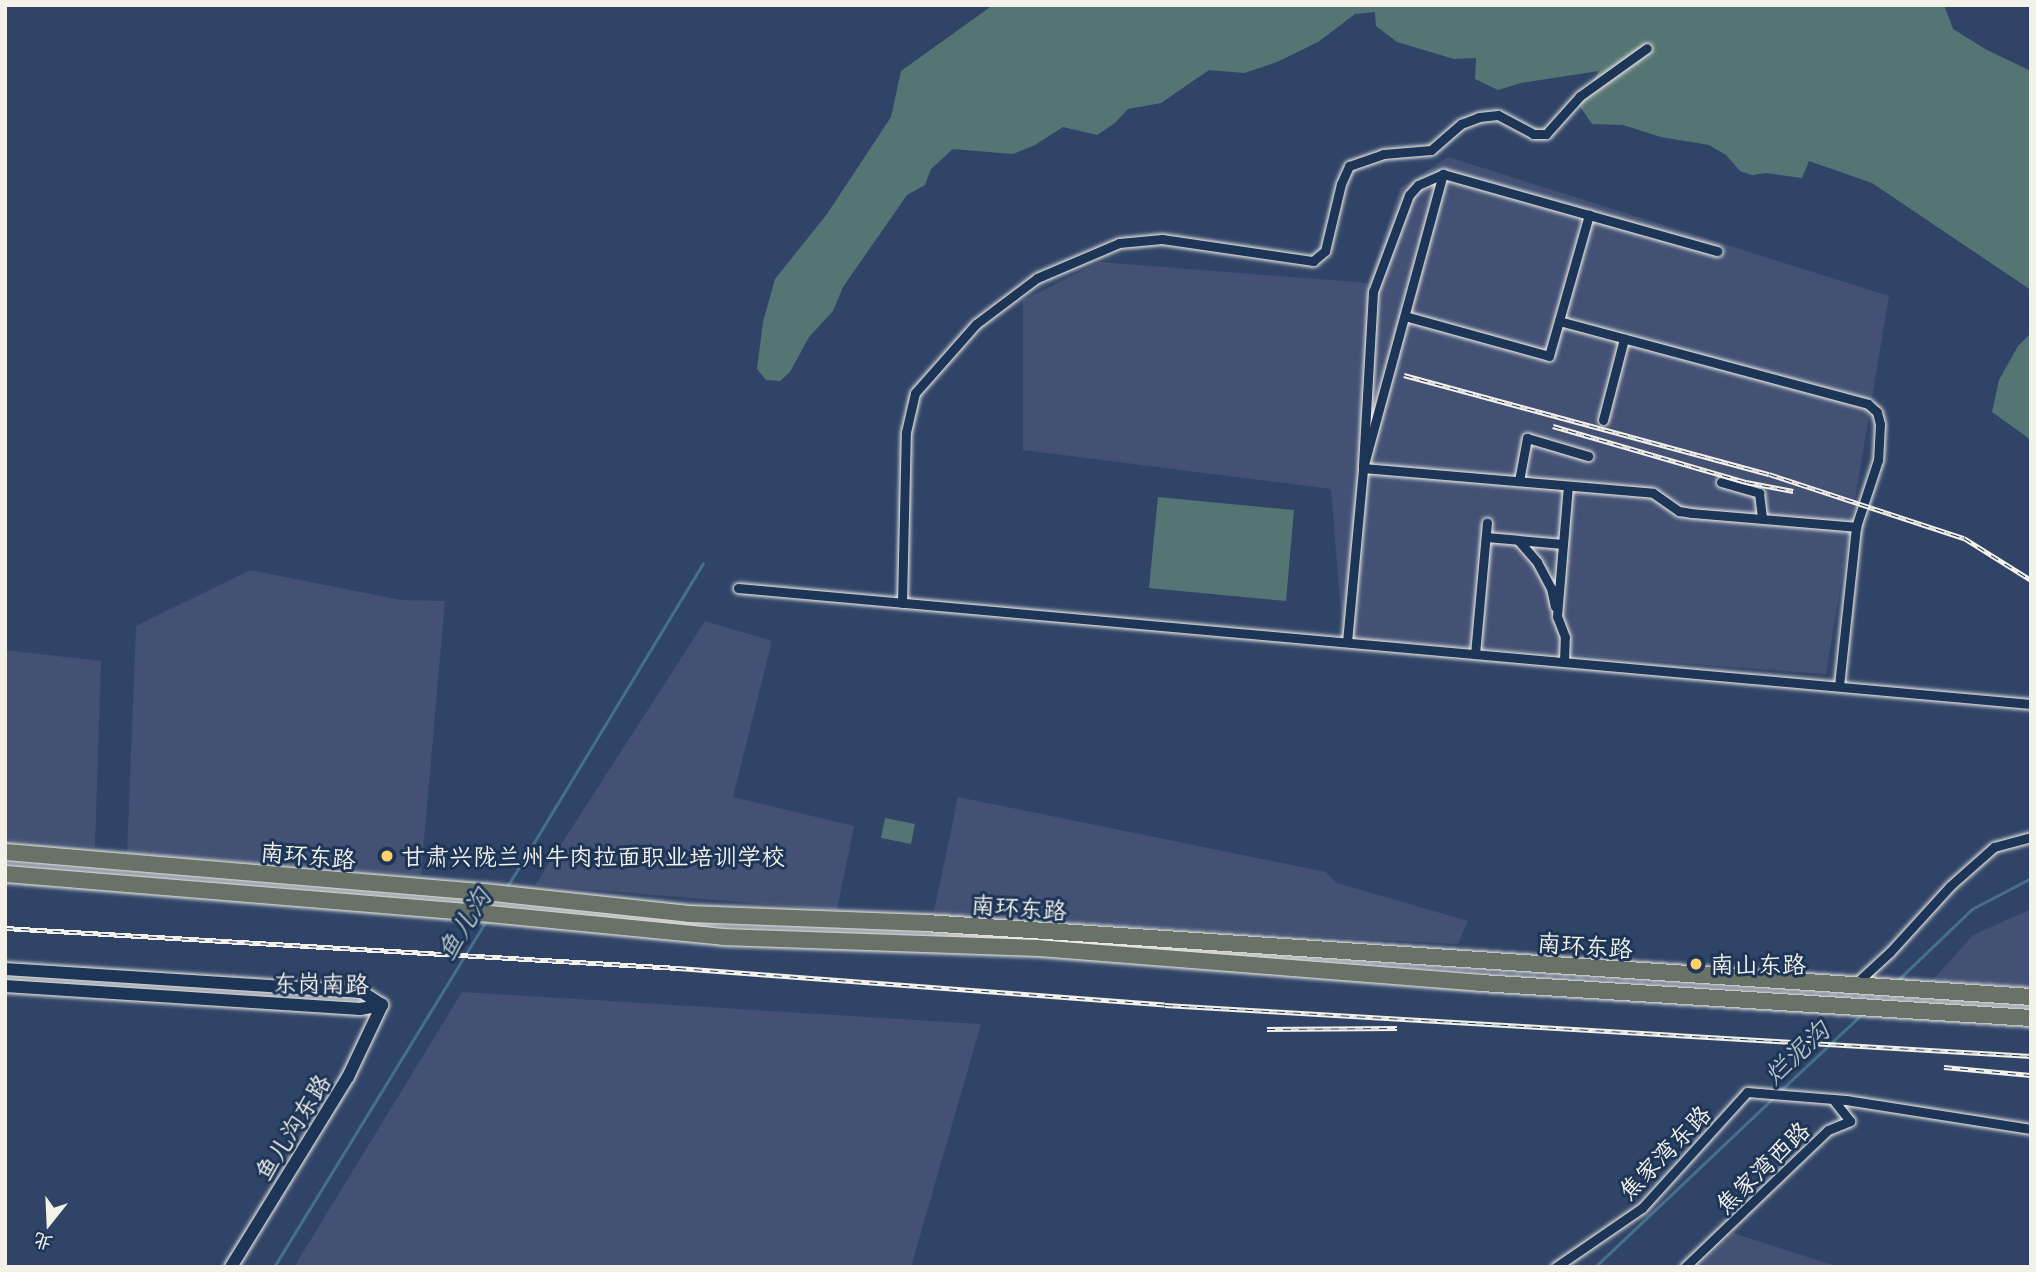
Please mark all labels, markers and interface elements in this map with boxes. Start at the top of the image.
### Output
street label: 南环东路 [259,836,357,874]
place label: 甘肃兴陇兰州牛肉拉面职业培训学校 [401,842,785,870]
marker: 甘肃兴陇兰州牛肉拉面职业培训学校 [379,848,395,864]
water label: 鱼儿沟 [430,883,496,965]
street label: 南环东路 [970,889,1068,925]
street label: 南环东路 [1536,927,1634,963]
place label: 南山东路 [1710,950,1806,978]
marker: 南山东路 [1688,956,1704,972]
street label: 东岗南路 [273,968,369,998]
water label: 烂泥沟 [1757,1014,1835,1090]
street label: 鱼儿沟东路 [248,1068,336,1186]
street label: 焦家湾东路 [1612,1099,1716,1205]
street label: 焦家湾西路 [1709,1115,1815,1219]
north arrow [14,1188,84,1258]
text: 北 [29,1227,56,1259]

